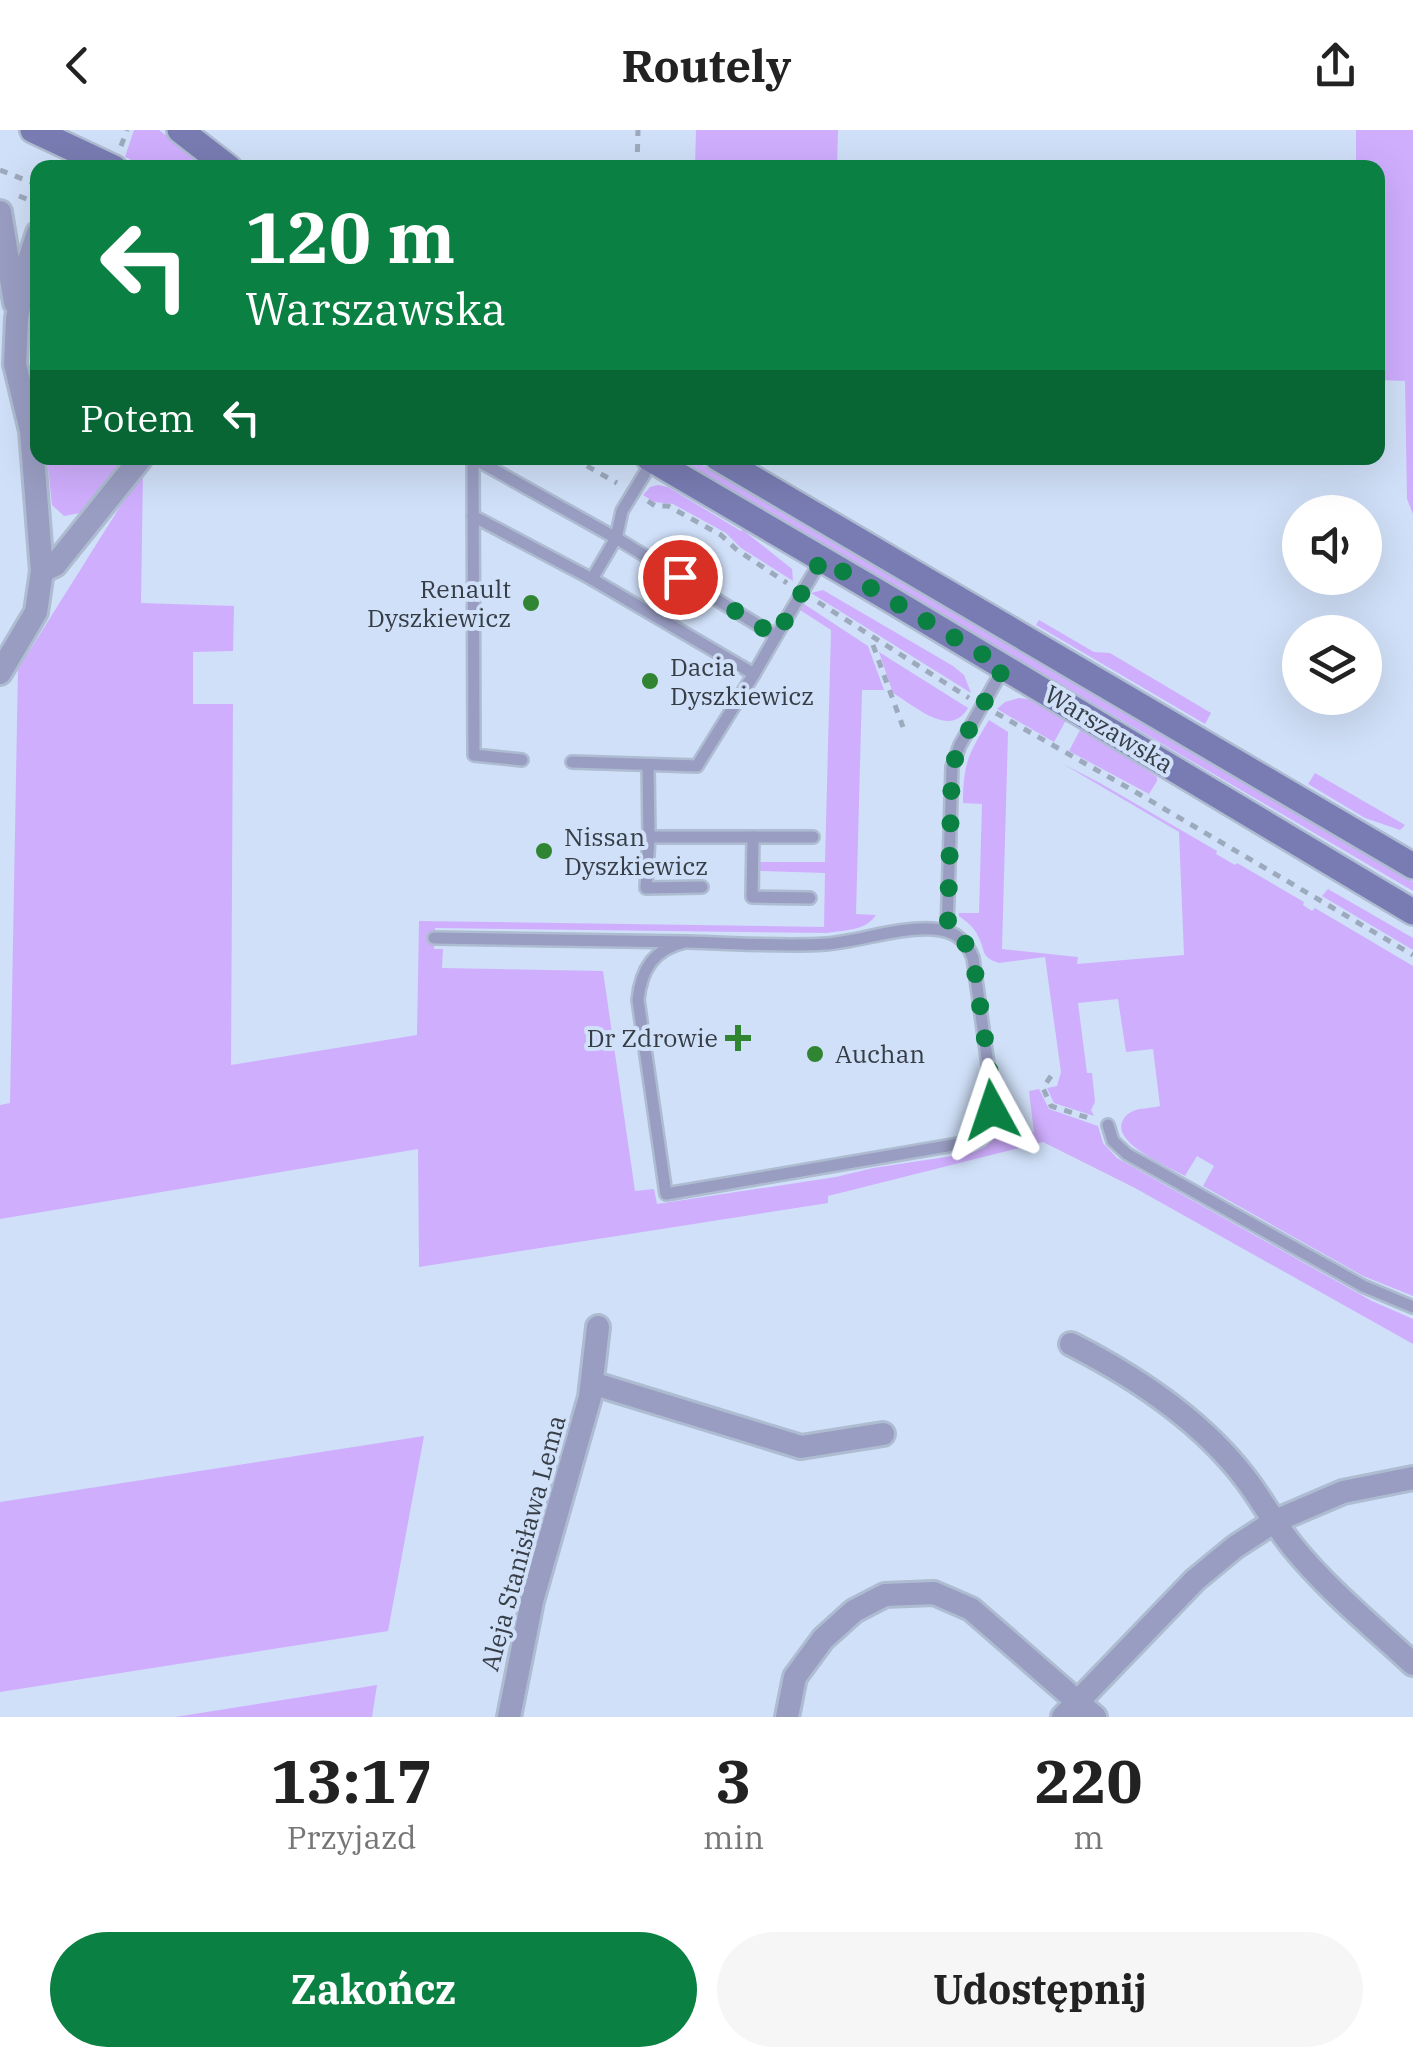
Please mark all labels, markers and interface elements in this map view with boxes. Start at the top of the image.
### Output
text: Routely [622,36,791,94]
icon: back [50,38,105,93]
icon: share [1308,38,1363,93]
text: 120 m [245,191,455,282]
icon: left [80,200,210,330]
text: Warszawska [245,279,506,337]
icon: left [214,390,269,445]
text: Potem [80,393,194,442]
map controls [1282,495,1382,715]
button: sound [1282,495,1382,595]
pin [638,535,723,620]
icon: arrive [653,550,708,605]
place label: Renault Dyszkiewicz [367,572,511,634]
marker: Renault Dyszkiewicz [520,592,542,614]
button: layers [1282,615,1382,715]
place label: Dacia Dyszkiewicz [670,650,814,712]
marker: Dacia Dyszkiewicz [639,670,661,692]
street label: Warszawska [1039,677,1180,780]
place label: Nissan Dyszkiewicz [564,820,708,882]
marker: Nissan Dyszkiewicz [533,840,555,862]
place label: Dr Zdrowie [587,1021,718,1054]
marker: Dr Zdrowie [727,1027,749,1049]
place label: Auchan [835,1037,925,1070]
marker: Auchan [804,1043,826,1065]
position arrow [940,1058,1044,1162]
street label: Aleja Stanisława Lema [472,1411,573,1674]
text: 13:17 [270,1741,433,1820]
text: 3 [716,1741,752,1820]
text: 220 [1035,1741,1143,1820]
text: Przyjazd [287,1816,416,1858]
text: min [703,1816,764,1858]
text: m [1073,1816,1104,1858]
button: Zakończ [50,1932,697,2047]
button: Udostępnij [717,1932,1363,2047]

